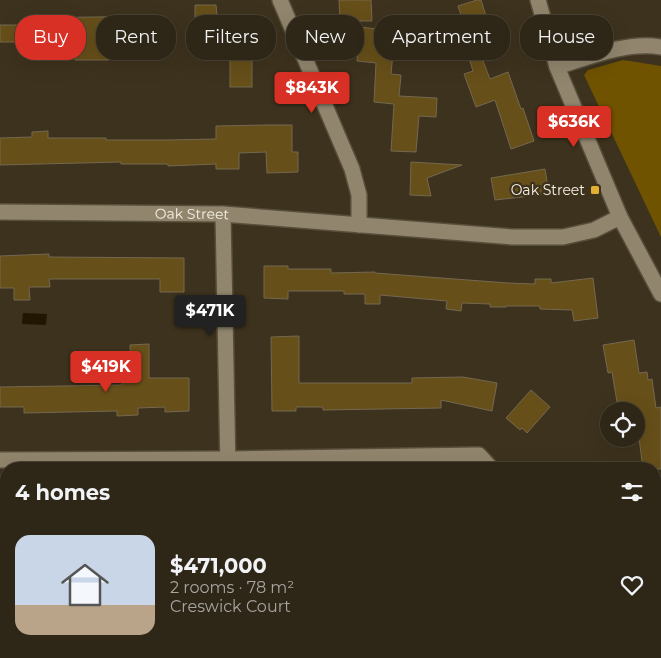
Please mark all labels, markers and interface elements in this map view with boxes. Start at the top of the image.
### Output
chip: Buy [15,15,86,60]
chip: Rent [96,15,176,60]
chip: Filters [186,15,276,60]
chip: New [286,15,364,60]
chip: Apartment [374,15,510,60]
chip: House [520,15,613,60]
pin: $843K [277,72,347,114]
text: $843K [286,78,339,97]
pin: $636K [539,106,609,148]
text: $636K [548,112,600,131]
place label: Oak Street [511,181,585,199]
marker: Oak Street [589,184,601,196]
street label: Oak Street [155,204,230,223]
pin: $471K [175,294,245,337]
text: $471K [186,301,234,320]
pin: $419K [71,350,141,393]
text: $419K [81,357,131,376]
map controls [600,402,645,447]
button: locate [600,402,645,447]
icon: filters [618,478,646,506]
text: 4 homes [15,480,110,505]
text: $471,000 [170,553,267,578]
icon: home [55,555,115,615]
icon: heart [618,571,646,599]
text: 2 rooms · 78 m² [170,578,294,597]
text: Creswick Court [170,597,291,616]

